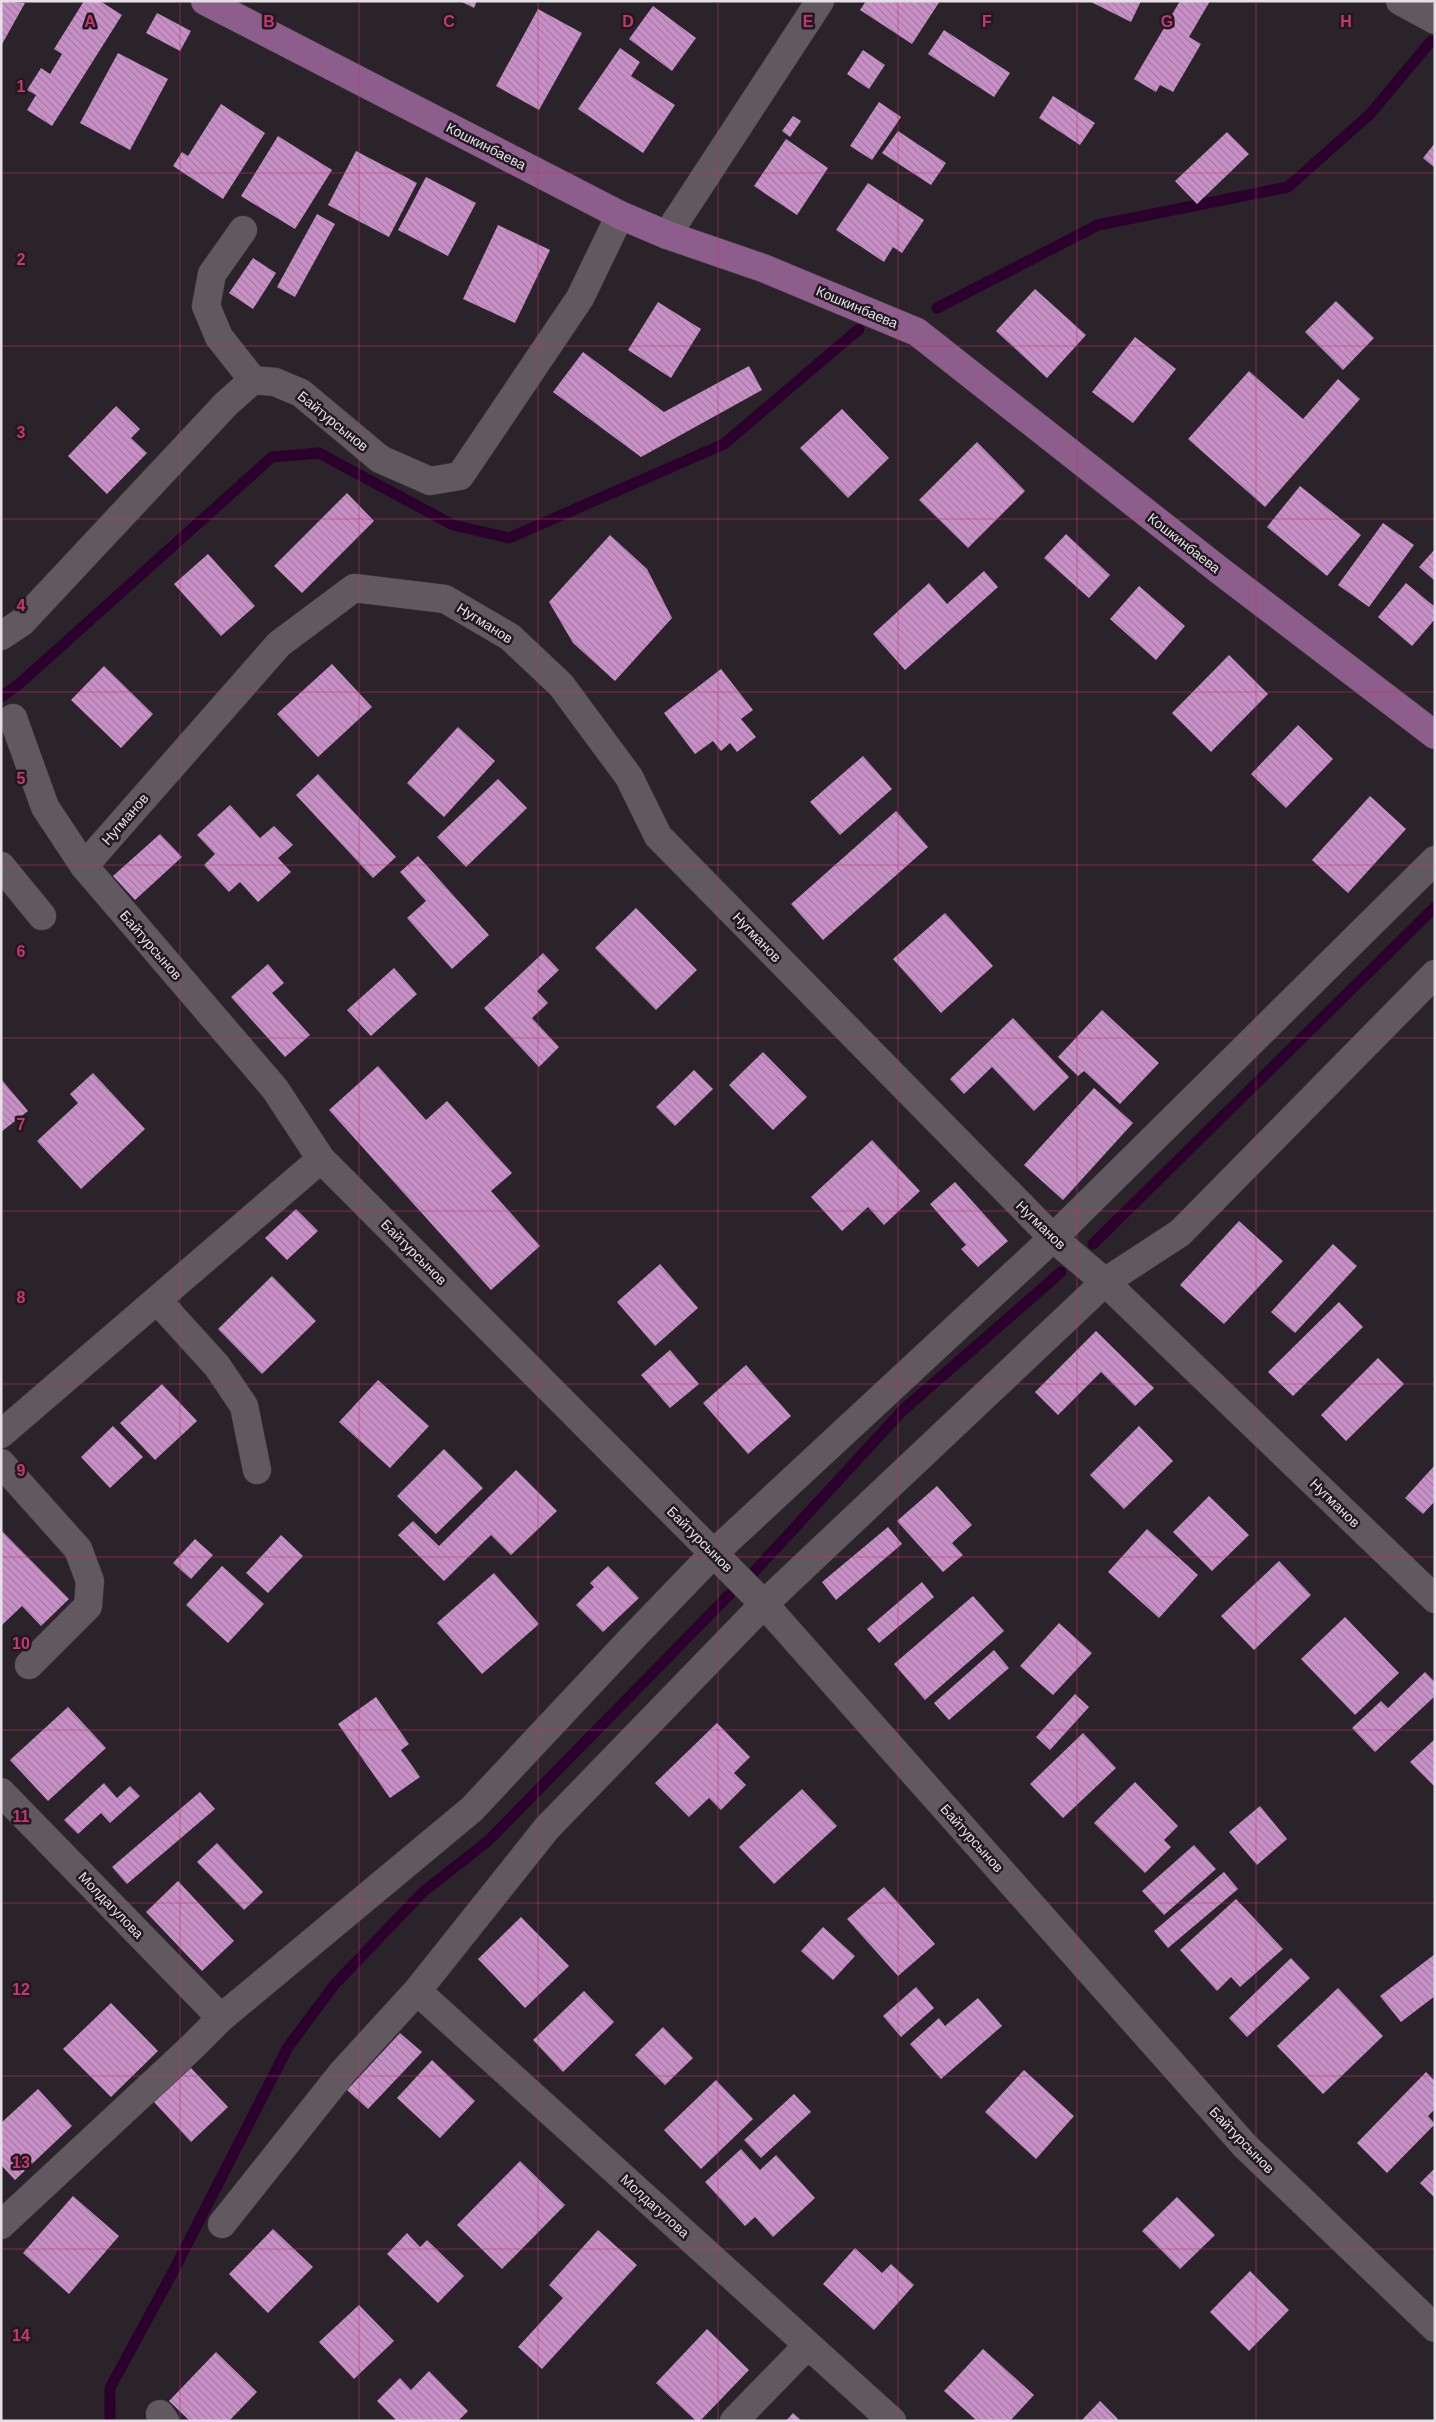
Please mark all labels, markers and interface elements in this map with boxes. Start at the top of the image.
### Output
text: A [84,13,96,30]
text: B [263,13,275,30]
text: C [443,13,455,30]
text: D [622,13,634,30]
text: E [803,13,814,30]
text: F [982,13,992,30]
text: G [1161,13,1173,30]
text: H [1340,13,1352,30]
text: 1 [17,78,26,95]
street label: Кошкинбаева [444,119,529,173]
text: 2 [17,251,26,268]
street label: Кошкинбаева [814,283,900,331]
street label: Байтурсынов [295,388,371,454]
text: 3 [17,424,26,441]
street label: Кошкинбаева [1145,510,1223,576]
text: 4 [17,597,26,614]
street label: Нугманов [454,600,516,646]
text: 5 [17,770,26,787]
street label: Нугманов [98,790,152,848]
street label: Байтурсынов [117,907,185,983]
street label: Нугманов [730,909,784,965]
text: 6 [17,943,26,960]
text: 7 [17,1116,26,1133]
street label: Нугманов [1013,1198,1069,1252]
street label: Байтурсынов [378,1216,450,1288]
text: 8 [17,1289,26,1306]
text: 9 [17,1462,26,1479]
street label: Нугманов [1307,1476,1363,1530]
street label: Байтурсынов [664,1503,736,1575]
text: 10 [12,1635,30,1652]
street label: Байтурсынов [937,1801,1007,1875]
text: 11 [13,1808,30,1825]
street label: Молдагулова [75,1868,147,1942]
text: 12 [12,1981,30,1998]
street label: Байтурсынов [1206,2104,1278,2176]
text: 13 [12,2154,30,2171]
street label: Молдагулова [618,2171,693,2241]
text: 14 [12,2327,30,2344]

